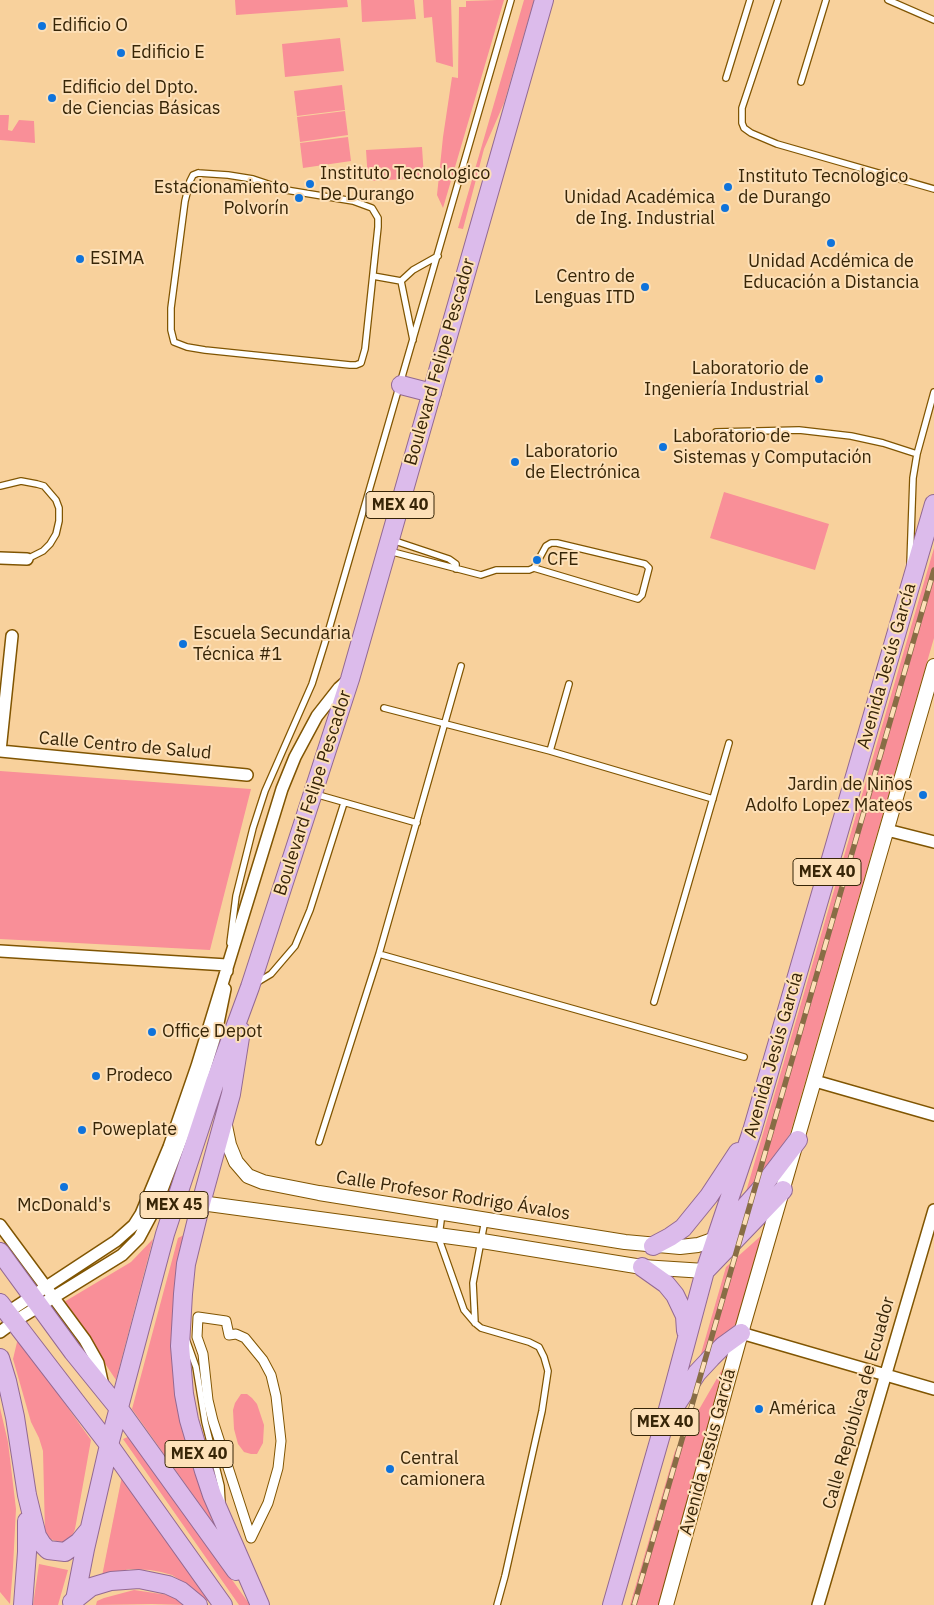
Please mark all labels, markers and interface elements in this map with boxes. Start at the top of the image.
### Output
place label: Edificio O [52,15,128,37]
marker: Edificio O [36,20,48,32]
place label: Edificio E [131,42,205,64]
marker: Edificio E [115,47,127,59]
place label: Edificio del Dpto. de Ciencias Básicas [62,77,221,120]
marker: Edificio del Dpto. de Ciencias Básicas [46,92,58,104]
place label: Instituto Tecnologico De Durango [320,163,490,205]
place label: Instituto Tecnologico de Durango [738,166,908,208]
place label: Estacionamiento Polvorín [154,177,289,220]
marker: Instituto Tecnologico De Durango [304,178,316,190]
marker: Instituto Tecnologico de Durango [722,181,734,193]
place label: Unidad Académica de Ing. Industrial [564,187,715,230]
marker: Estacionamiento Polvorín [293,192,305,204]
marker: Unidad Académica de Ing. Industrial [719,202,731,214]
marker: Unidad Acdémica de Educación a Distancia [825,237,837,249]
place label: ESIMA [90,248,144,270]
place label: Unidad Acdémica de Educación a Distancia [743,251,919,294]
marker: ESIMA [74,253,86,265]
street label: Boulevard Felipe Pescador [400,256,480,468]
place label: Centro de Lenguas ITD [534,266,635,308]
marker: Centro de Lenguas ITD [639,281,651,293]
place label: Laboratorio de Ingeniería Industrial [644,358,809,400]
marker: Laboratorio de Ingeniería Industrial [813,373,825,385]
place label: Laboratorio de Sistemas y Computación [673,426,872,468]
place label: Laboratorio de Electrónica [525,441,640,484]
marker: Laboratorio de Sistemas y Computación [657,441,669,453]
marker: Laboratorio de Electrónica [509,456,521,468]
road number: MEX 40 [366,492,434,518]
place label: CFE [547,549,579,571]
marker: CFE [531,554,543,566]
street label: Avenida Jesús García [853,581,921,751]
place label: Escuela Secundaria Técnica #1 [193,623,351,666]
marker: Escuela Secundaria Técnica #1 [177,638,189,650]
street label: Boulevard Felipe Pescador [270,688,356,898]
street label: Calle Centro de Salud [38,728,212,764]
place label: Jardin de Niños Adolfo Lopez Mateos [745,774,913,816]
marker: Jardin de Niños Adolfo Lopez Mateos [917,789,929,801]
road number: MEX 40 [793,859,861,886]
street label: Avenida Jesús García [740,970,808,1140]
place label: Office Depot [162,1021,263,1043]
marker: Office Depot [146,1026,158,1038]
place label: Prodeco [106,1065,173,1087]
marker: Prodeco [90,1070,102,1082]
place label: Poweplate [92,1119,177,1141]
marker: Poweplate [76,1124,88,1136]
street label: Calle Profesor Rodrigo Ávalos [334,1167,572,1225]
marker: McDonald's [58,1181,70,1193]
road number: MEX 45 [140,1192,208,1218]
place label: McDonald's [17,1195,111,1217]
street label: Calle República de Ecuador [818,1294,900,1512]
street label: Avenida Jesús García [675,1366,741,1538]
place label: América [769,1398,836,1420]
marker: América [753,1403,765,1415]
road number: MEX 40 [631,1408,699,1435]
road number: MEX 40 [165,1440,233,1468]
place label: Central camionera [400,1448,485,1490]
marker: Central camionera [384,1463,396,1475]

